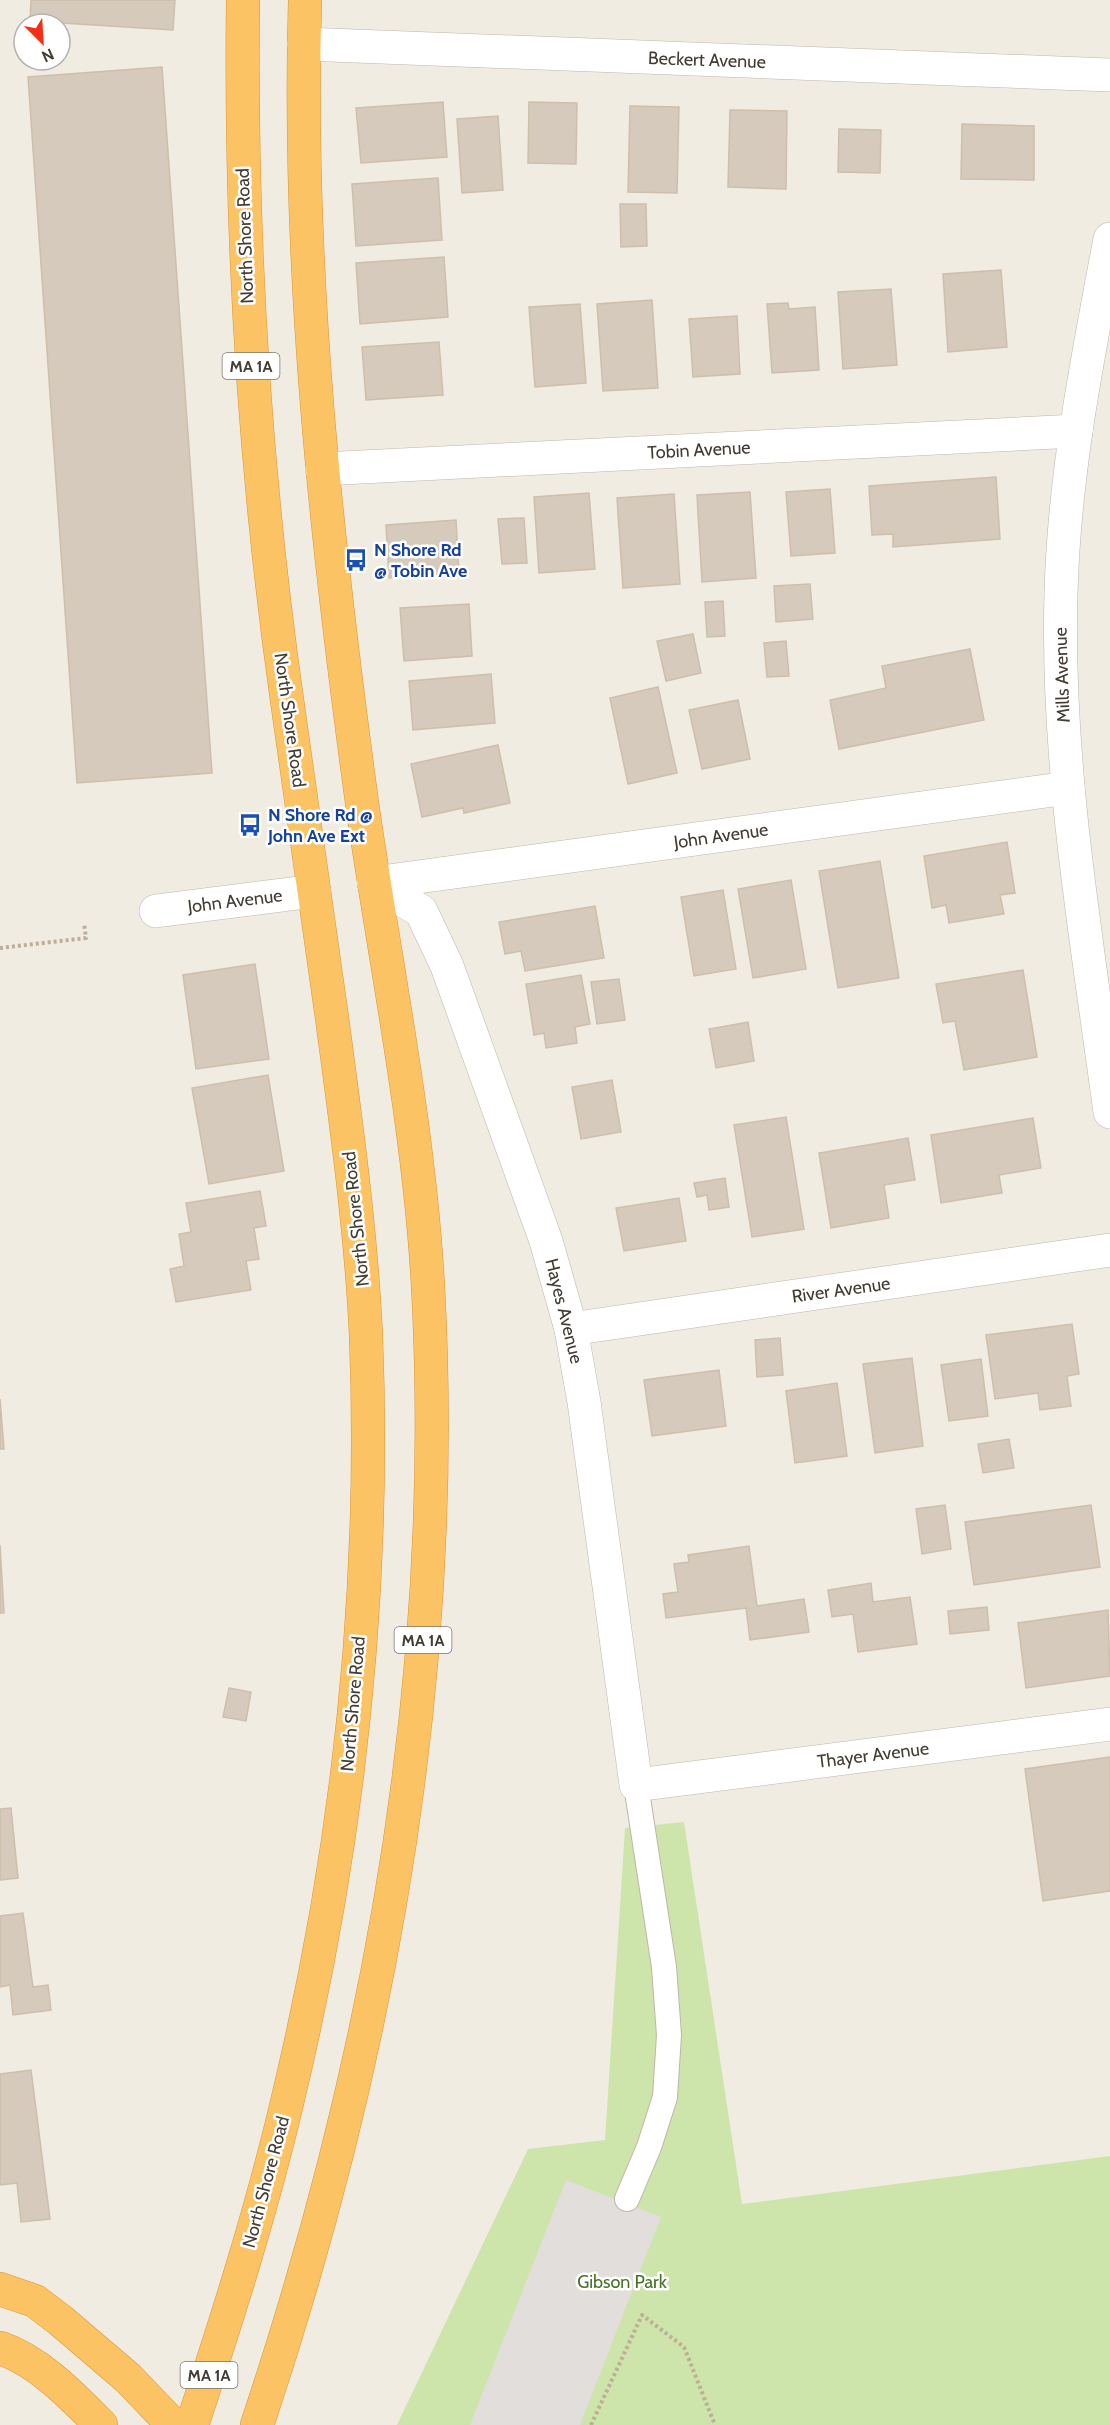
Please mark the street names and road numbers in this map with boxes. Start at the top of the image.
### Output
street label: Beckert Avenue [648,47,766,73]
street label: North Shore Road [232,168,258,304]
road number: MA 1A [222,353,280,379]
street label: Tobin Avenue [647,436,751,464]
street label: Mills Avenue [1049,627,1075,723]
street label: North Shore Road [270,651,310,789]
street label: John Avenue [671,818,770,854]
street label: John Avenue [185,884,284,918]
street label: North Shore Road [338,1150,374,1288]
street label: Hayes Avenue [540,1256,588,1366]
street label: River Avenue [790,1272,892,1308]
road number: MA 1A [394,1627,452,1653]
street label: North Shore Road [336,1635,370,1773]
street label: Thayer Avenue [816,1737,930,1773]
street label: North Shore Road [238,2114,294,2250]
road number: MA 1A [180,2362,238,2388]

